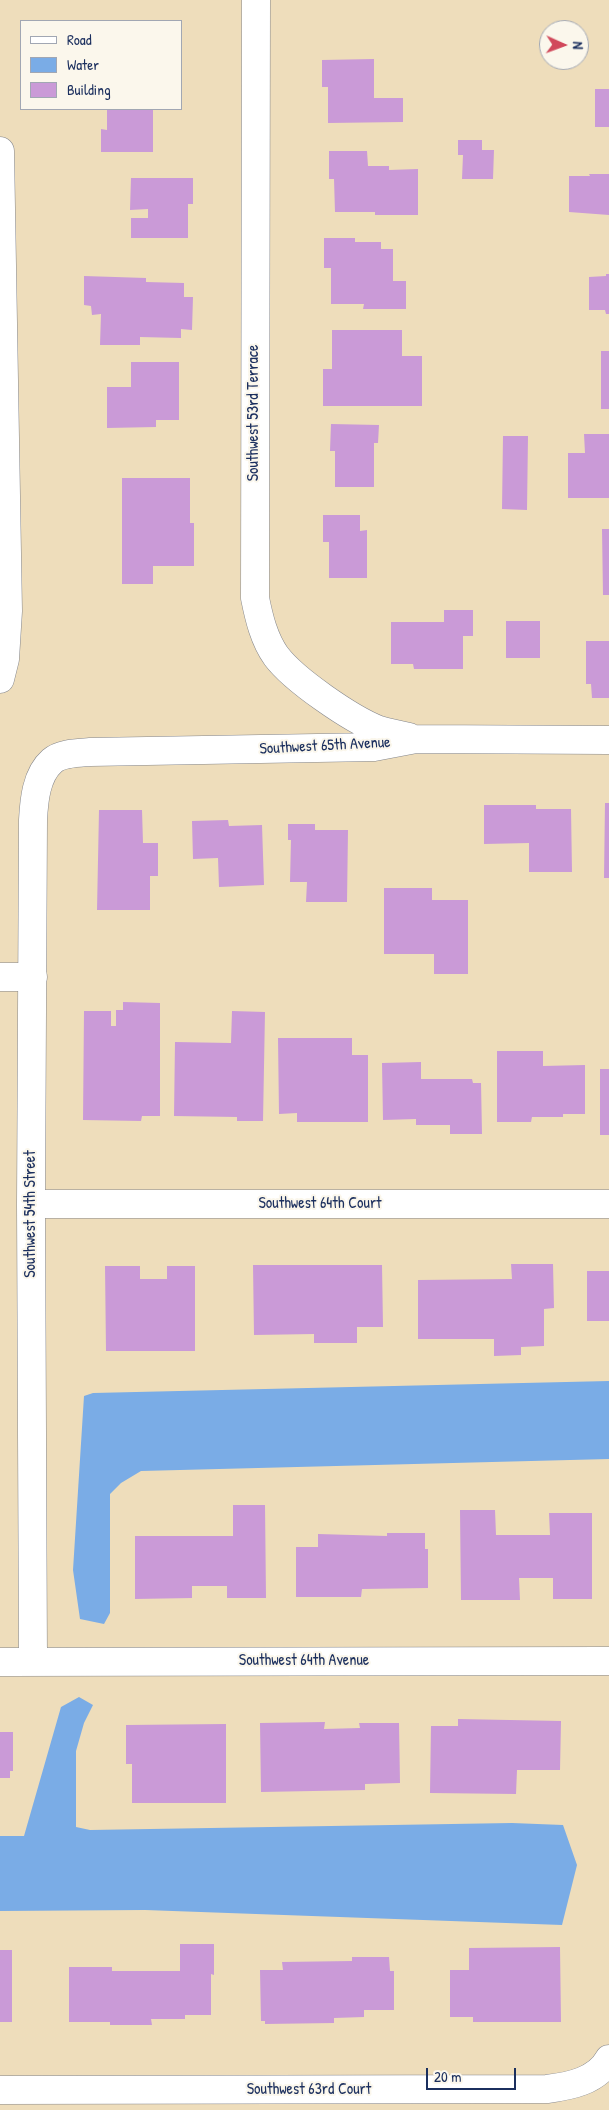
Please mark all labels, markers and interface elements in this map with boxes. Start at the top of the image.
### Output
legend [20,20,182,110]
north arrow [539,20,589,70]
text: Road [67,29,92,50]
text: N [569,41,588,50]
text: Water [67,54,99,75]
text: Building [67,79,111,100]
street label: Southwest 53rd Terrace [244,345,264,481]
street label: Southwest 65th Avenue [259,733,391,759]
street label: Southwest 54th Street [21,1150,41,1278]
street label: Southwest 64th Court [258,1194,382,1214]
street label: Southwest 64th Avenue [239,1651,369,1671]
scale bar [429,2058,519,2090]
text: 20 m [434,2066,461,2087]
street label: Southwest 63rd Court [247,2080,371,2100]

